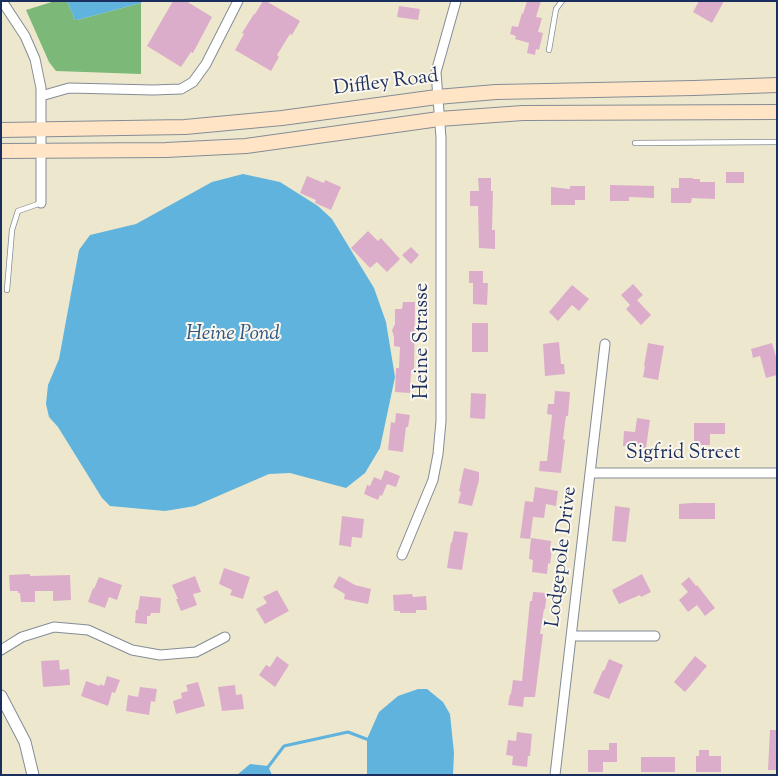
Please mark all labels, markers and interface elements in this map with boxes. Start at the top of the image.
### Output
street label: Diffley Road [332,66,440,102]
street label: Heine Strasse [412,283,436,399]
water label: Heine Pond [186,322,280,348]
street label: Sigfrid Street [626,443,740,467]
street label: Lodgepole Drive [542,485,584,629]

